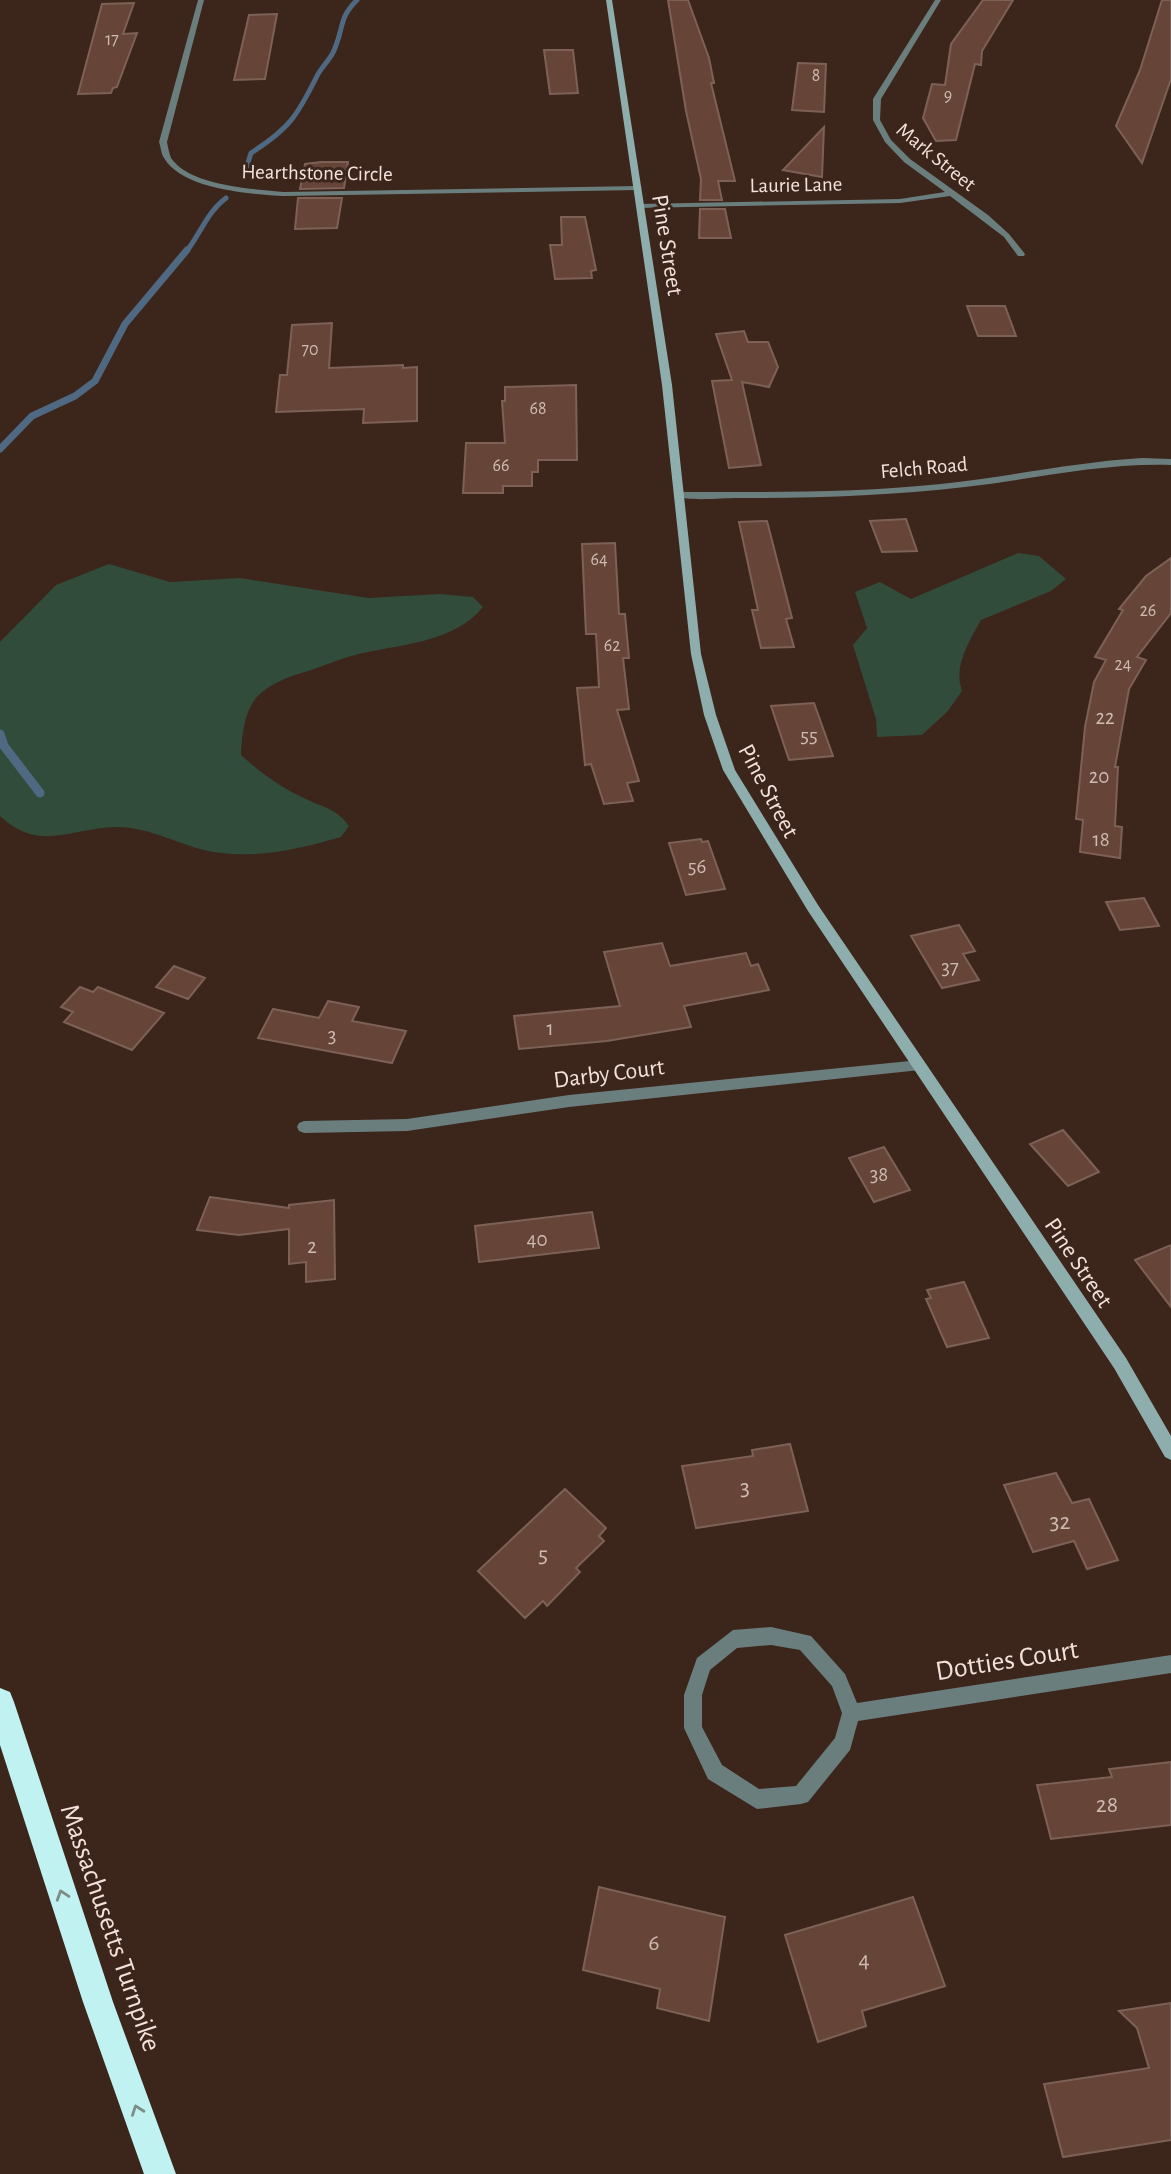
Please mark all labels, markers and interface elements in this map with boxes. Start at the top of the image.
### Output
house number: 17 [105,31,119,49]
house number: 8 [812,67,820,85]
house number: 9 [944,87,952,105]
street label: Mark Street [892,119,980,195]
street label: Hearthstone Circle [241,161,393,185]
street label: Laurie Lane [749,174,843,196]
street label: Pine Street [647,193,687,298]
house number: 70 [301,341,319,359]
house number: 68 [530,400,547,418]
street label: Felch Road [880,454,969,482]
house number: 66 [493,457,509,475]
house number: 64 [590,551,608,569]
house number: 26 [1140,602,1156,620]
house number: 62 [604,637,620,655]
house number: 24 [1115,656,1132,674]
house number: 22 [1095,707,1115,728]
house number: 55 [800,725,818,746]
street label: Pine Street [733,740,803,842]
house number: 20 [1089,766,1109,787]
house number: 18 [1092,829,1110,850]
house number: 56 [688,856,706,877]
house number: 37 [941,957,959,978]
house number: 1 [546,1018,554,1039]
house number: 3 [328,1025,336,1046]
street label: Darby Court [552,1055,666,1093]
house number: 38 [870,1164,888,1185]
street label: Pine Street [1039,1214,1117,1312]
house number: 40 [526,1229,548,1250]
house number: 2 [307,1236,317,1257]
house number: 3 [740,1476,750,1500]
house number: 32 [1050,1510,1070,1534]
house number: 5 [538,1543,548,1567]
street label: Dotties Court [934,1636,1080,1686]
house number: 28 [1096,1793,1118,1817]
street label: Massachusetts Turnpike [55,1801,165,2055]
one-way arrow [56,1889,70,1902]
house number: 6 [648,1931,660,1955]
house number: 4 [858,1948,870,1972]
one-way arrow [131,2104,145,2116]

